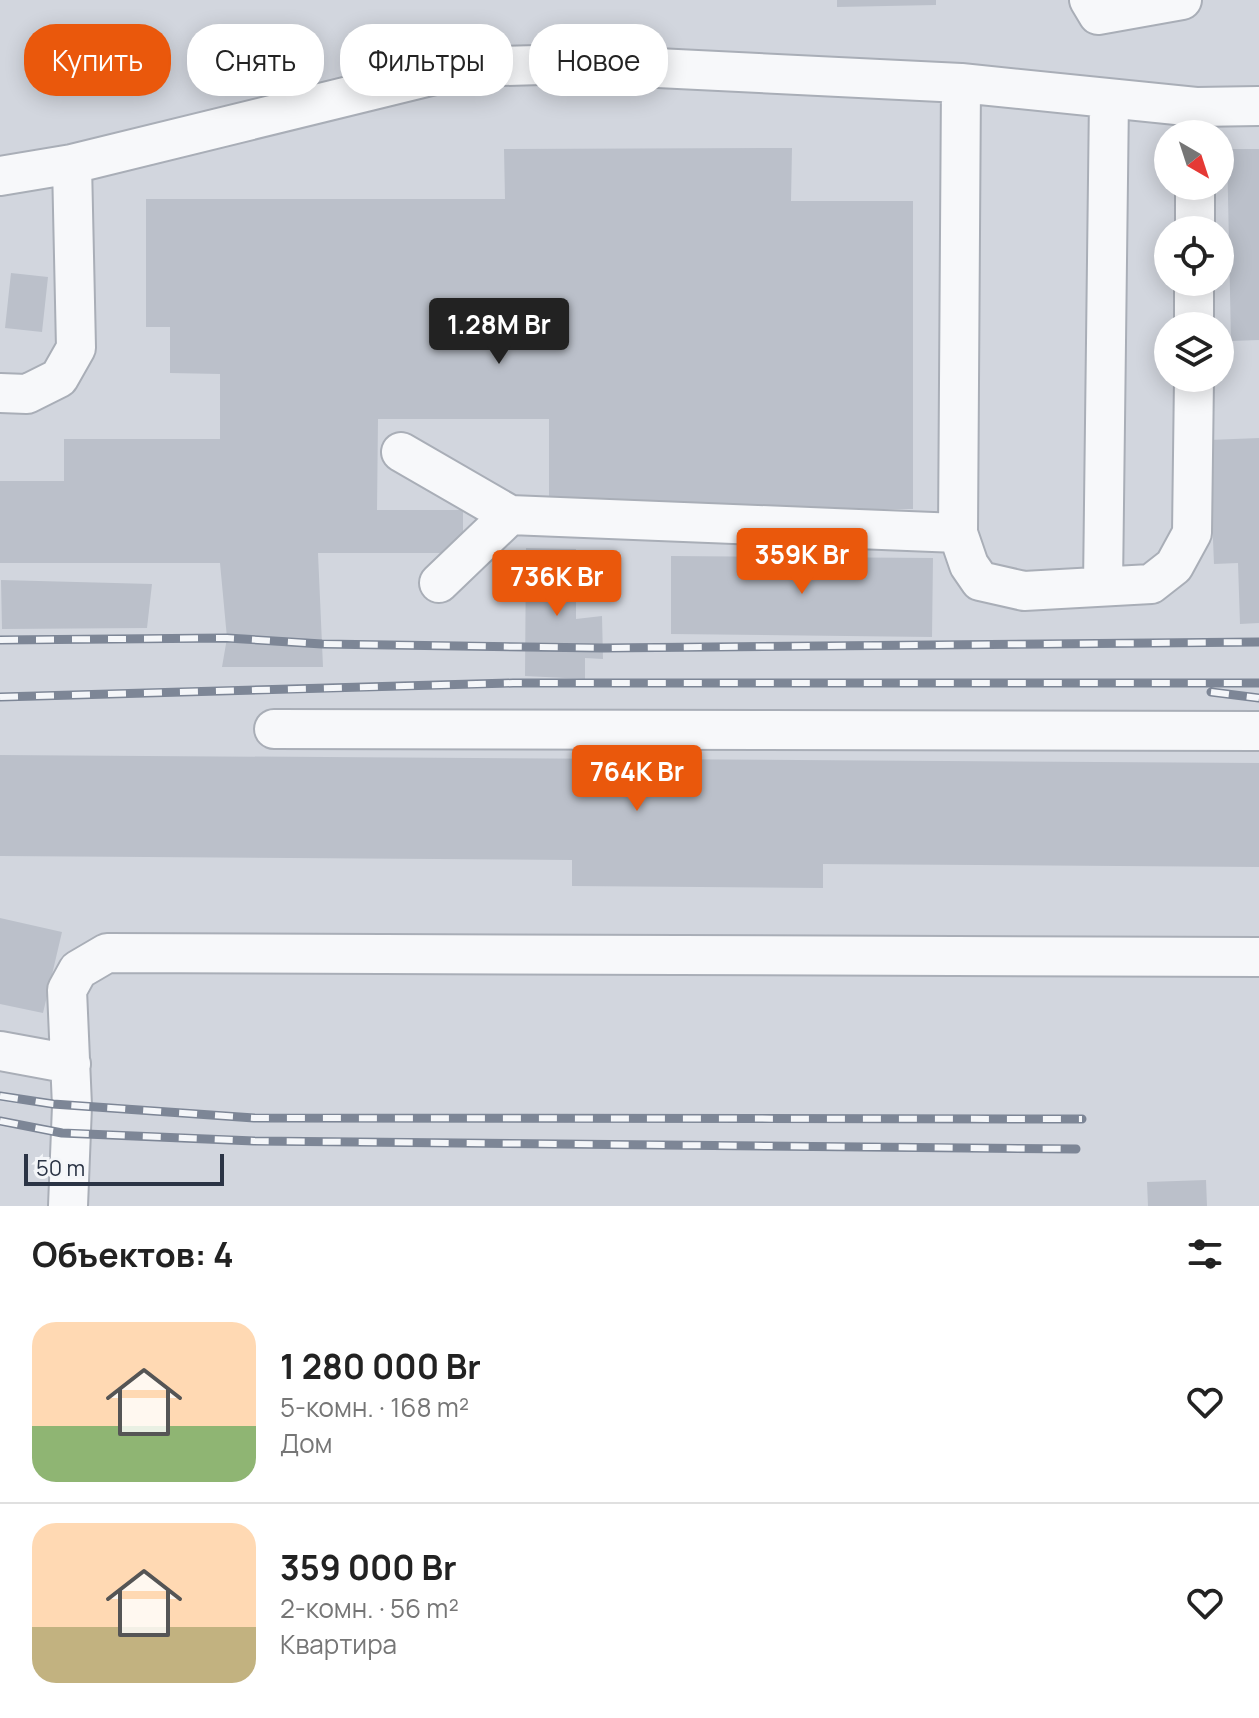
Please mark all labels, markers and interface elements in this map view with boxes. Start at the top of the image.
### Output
chip: Купить [24,24,171,96]
chip: Снять [187,24,324,96]
chip: Фильтры [340,24,513,96]
chip: Новое [529,24,668,96]
north arrow [1154,120,1234,200]
map controls [1154,120,1234,392]
button: locate [1154,216,1234,296]
pin: 1.28M Br [416,298,582,366]
text: 1.28M Br [447,306,551,342]
button: layers [1154,312,1234,392]
pin: 359K Br [728,528,876,596]
text: 359K Br [755,536,849,572]
pin: 736K Br [483,550,631,618]
text: 736K Br [510,558,604,594]
pin: 764K Br [563,745,711,813]
text: 764K Br [590,753,684,789]
scale bar [24,1150,224,1186]
text: 50 m [36,1153,85,1183]
text: Объектов: 4 [32,1231,234,1277]
icon: filters [1183,1232,1227,1276]
text: 1 280 000 Br [280,1343,481,1389]
icon: home [96,1354,192,1450]
icon: heart [1183,1380,1227,1424]
text: 5-комн. · 168 m² [280,1389,469,1425]
text: Дом [280,1425,333,1461]
text: 359 000 Br [280,1544,457,1590]
icon: home [96,1555,192,1651]
icon: heart [1183,1581,1227,1625]
text: 2-комн. · 56 m² [280,1590,459,1626]
text: Квартира [280,1626,397,1662]

